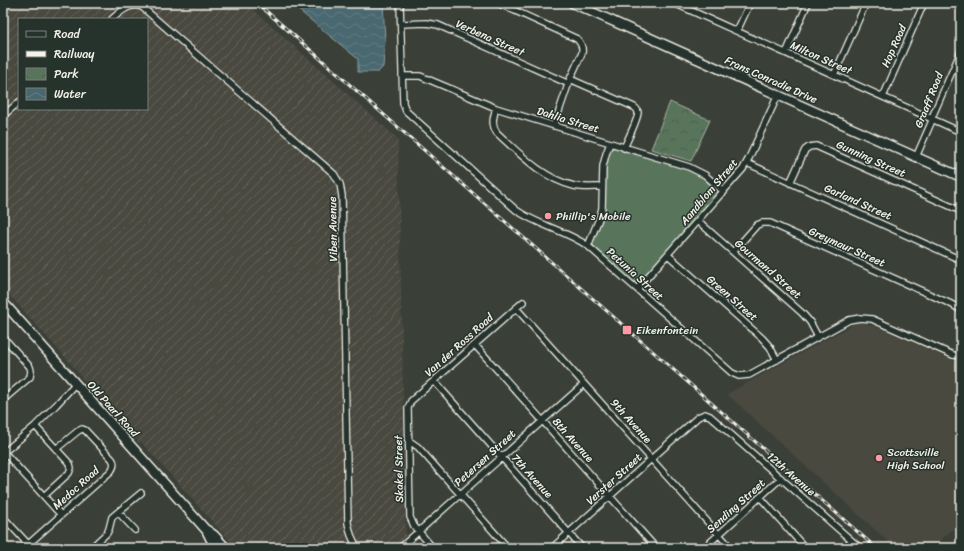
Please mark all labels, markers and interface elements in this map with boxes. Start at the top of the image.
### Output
street label: Verbena Street [452,14,528,62]
legend [18,18,148,110]
street label: Hop Road [876,20,912,71]
text: Road [54,23,81,45]
street label: Milton Street [787,36,856,80]
text: Railway [54,43,95,65]
street label: Frans Conradie Drive [721,51,821,109]
text: Park [54,63,79,85]
street label: Graaff Road [909,68,949,131]
text: Water [54,83,87,105]
street label: Dahlia Street [534,102,602,139]
street label: Gunning Street [833,135,909,183]
street label: Aandblom Street [675,154,743,230]
street label: Garland Street [821,179,895,226]
street label: Viben Avenue [323,196,343,262]
place label: Phillip's Mobile [556,207,631,226]
marker: Phillip's Mobile [543,211,553,221]
street label: Greymaur Street [806,222,889,272]
street label: Gourmand Street [730,234,806,304]
street label: Petunia Street [602,243,668,305]
street label: Green Street [702,270,762,326]
street label: Van der Ross Road [420,308,499,381]
place label: Eikenfontein [636,321,698,340]
marker: Eikenfontein [621,324,633,336]
street label: Old Paarl Road [82,376,144,442]
street label: 9th Avenue [605,394,657,448]
street label: 8th Avenue [547,413,599,467]
street label: Petersen Street [450,425,521,491]
street label: Skakel Street [389,435,409,503]
place label: Scottsville High School [887,443,945,475]
street label: 12th Avenue [762,447,820,501]
street label: Verster Street [582,448,647,510]
street label: 7th Avenue [507,449,558,503]
marker: Scottsville High School [874,453,884,463]
street label: Medoc Road [48,461,105,514]
street label: Sending Street [702,474,770,538]

